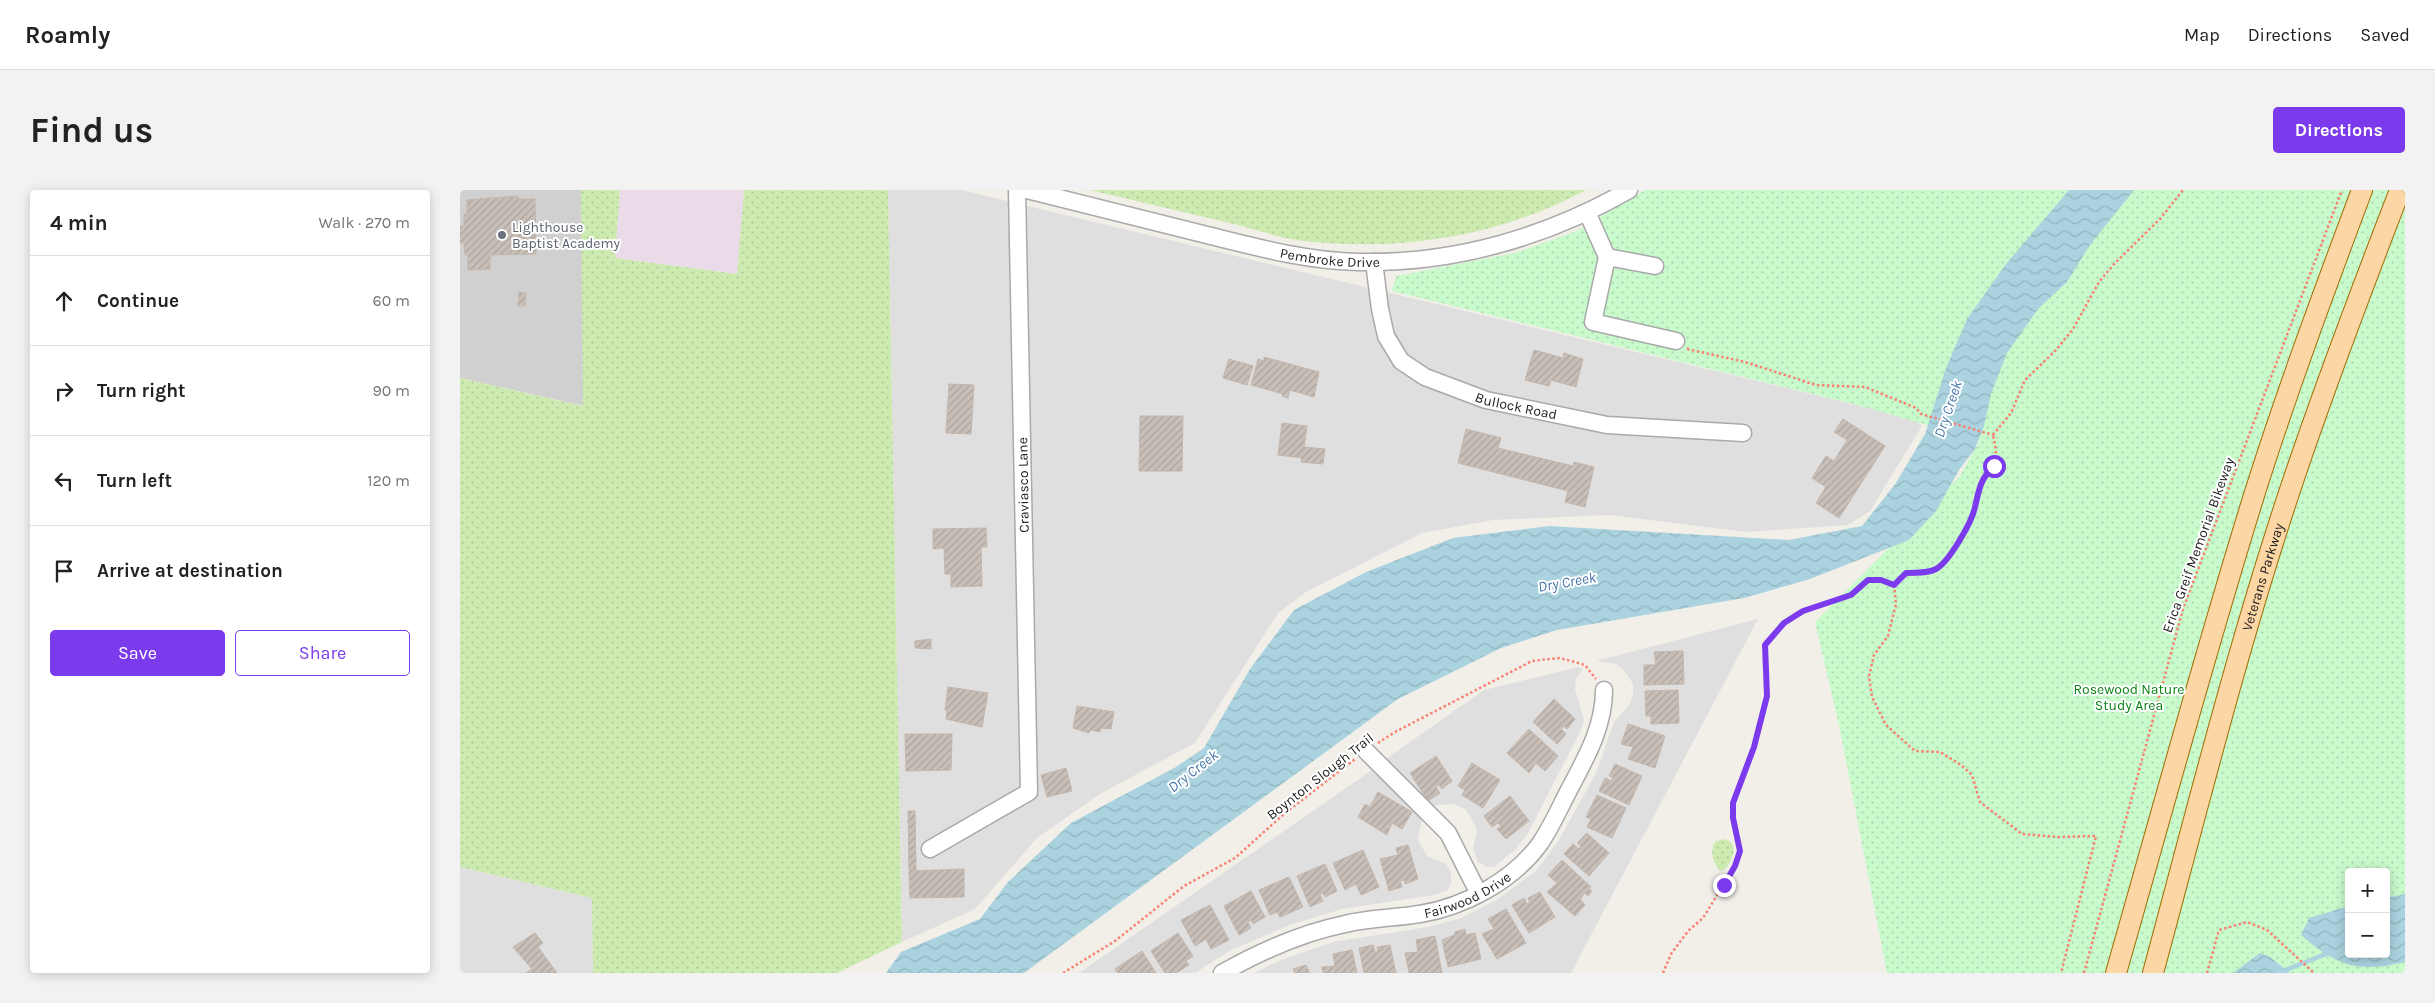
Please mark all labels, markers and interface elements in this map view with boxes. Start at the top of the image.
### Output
text: Roamly [25,21,110,49]
text: Map [2184,24,2220,46]
text: Directions [2248,24,2332,46]
text: Saved [2360,24,2410,46]
button: Directions [2273,107,2405,153]
text: Find us [30,110,153,151]
text: 4 min [50,211,108,235]
text: Walk · 270 m [318,213,410,232]
place label: Lighthouse Baptist Academy [512,219,621,252]
marker: Lighthouse Baptist Academy [496,229,508,241]
street label: Pembroke Drive [1279,245,1380,271]
icon: ahead [50,287,78,315]
text: Continue [97,290,179,312]
text: 60 m [373,291,410,310]
icon: right [50,377,78,405]
water label: Dry Creek [1930,378,1966,440]
text: Turn right [97,380,186,402]
text: 90 m [372,381,410,400]
street label: Bullock Road [1473,389,1559,423]
street label: Craviasco Lane [1014,437,1033,533]
route start [1983,455,2006,478]
street label: Erica Greif Memorial Bikeway [2159,455,2238,635]
icon: left [50,467,78,495]
text: Turn left [97,470,172,492]
text: 120 m [367,471,410,490]
street label: Veterans Parkway [2239,521,2288,633]
icon: arrive [50,557,78,585]
text: Arrive at destination [97,560,283,582]
water label: Dry Creek [1537,568,1598,596]
button: Save [50,630,225,676]
button: Share [235,630,410,676]
park label: Rosewood Nature Study Area [2073,681,2185,714]
street label: Boynton Slough Trail [1263,729,1377,823]
water label: Dry Creek [1164,746,1222,796]
map controls [2345,868,2390,958]
button: + [2345,868,2390,913]
street label: Fairwood Drive [1423,869,1515,922]
route end [1713,874,1736,897]
button: − [2345,913,2390,958]

